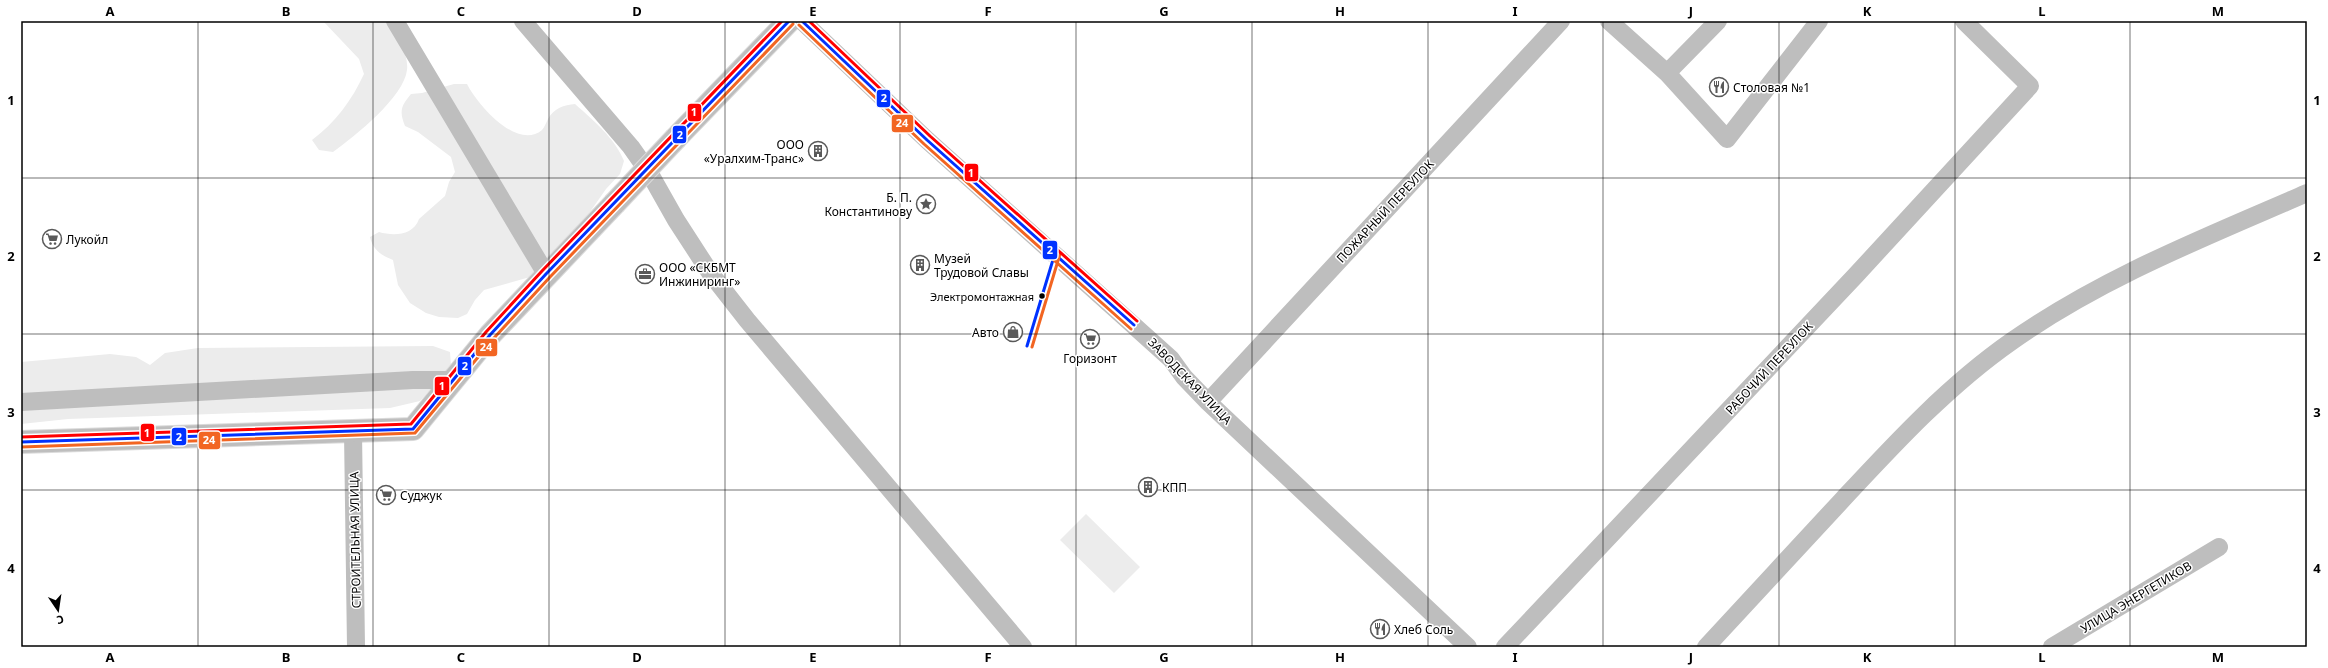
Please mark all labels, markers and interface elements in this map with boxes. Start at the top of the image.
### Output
text: A [106,2,115,20]
text: B [282,2,290,20]
text: C [457,2,465,20]
text: D [632,2,642,20]
text: E [809,2,817,20]
text: F [984,2,992,20]
text: G [1159,2,1169,20]
text: H [1335,2,1345,20]
text: I [1512,2,1518,20]
text: J [1688,2,1693,20]
text: K [1863,2,1872,20]
text: L [2038,2,2046,20]
text: M [2212,2,2224,20]
restaurant icon: Столовая №1 [1708,76,1730,98]
place label: Столовая №1 [1733,79,1810,96]
line badge: 2 [876,89,891,108]
text: 2 [881,90,887,105]
text: 1 [7,91,15,109]
text: 1 [2313,91,2321,109]
line badge: 1 [687,103,702,122]
text: 1 [691,104,697,119]
line badge: 24 [891,114,914,133]
text: 24 [896,115,909,130]
line badge: 2 [672,125,687,144]
text: 2 [677,127,683,142]
place label: ООО «Уралхим-Транс» [704,136,804,167]
building icon: ООО «Уралхим-Транс» [807,140,829,162]
street label: ПОЖАРНЫЙ ПЕРЕУЛОК [1333,155,1438,266]
line badge: 1 [964,163,979,182]
text: 1 [968,165,974,180]
place label: Б. П. Константинову [824,189,913,220]
place icon: Б. П. Константинову [915,193,937,215]
supermarket icon: Лукойл [41,228,63,250]
place label: Лукойл [66,231,108,248]
line badge: 2 [1042,240,1058,260]
text: 2 [1047,242,1053,257]
text: 2 [7,247,15,265]
text: 2 [2313,247,2321,265]
place label: Музей Трудовой Славы [934,250,1029,281]
building icon: Музей Трудовой Славы [909,254,931,276]
place label: ООО «СКБМТ Инжиниринг» [659,259,740,290]
office icon: ООО «СКБМТ Инжиниринг» [634,263,656,285]
place label: Электромонтажная [930,289,1034,304]
marker: Электромонтажная [1037,291,1047,301]
street label: РАБОЧИЙ ПЕРЕУЛОК [1722,318,1817,418]
shop icon: Авто [1002,321,1024,343]
place label: Авто [972,324,999,341]
supermarket icon: Горизонт [1079,328,1101,350]
street label: ЗАВОДСКАЯ УЛИЦА [1144,334,1236,428]
line badge: 24 [475,338,498,357]
text: 24 [480,339,493,354]
place label: Горизонт [1063,350,1117,367]
line badge: 2 [457,356,472,376]
text: 2 [462,358,468,373]
line badge: 1 [434,376,450,396]
text: 1 [439,378,445,393]
text: 3 [7,403,15,421]
text: 3 [2313,403,2321,421]
line badge: 1 [140,423,155,442]
text: 1 [144,425,150,440]
line badge: 2 [171,427,187,446]
text: 2 [176,429,182,444]
line badge: 24 [198,431,221,450]
text: 24 [203,432,216,447]
street label: СТРОИТЕЛЬНАЯ УЛИЦА [345,471,365,608]
building icon: КПП [1137,476,1159,498]
place label: КПП [1162,479,1187,496]
supermarket icon: Суджук [375,484,397,506]
place label: Суджук [400,487,443,504]
street label: УЛИЦА ЭНЕРГЕТИКОВ [2077,557,2195,637]
text: 4 [7,559,15,577]
text: 4 [2313,559,2321,577]
north arrow [38,590,78,630]
text: С [55,612,66,628]
restaurant icon: Хлеб Соль [1369,618,1391,640]
place label: Хлеб Соль [1394,621,1453,638]
text: A [106,648,115,666]
text: B [282,648,290,666]
text: C [457,648,465,666]
text: D [632,648,642,666]
text: E [809,648,817,666]
text: F [984,648,992,666]
text: G [1159,648,1169,666]
text: H [1335,648,1345,666]
text: I [1512,648,1518,666]
text: J [1688,648,1693,666]
text: K [1863,648,1872,666]
text: L [2038,648,2046,666]
text: M [2212,648,2224,666]

